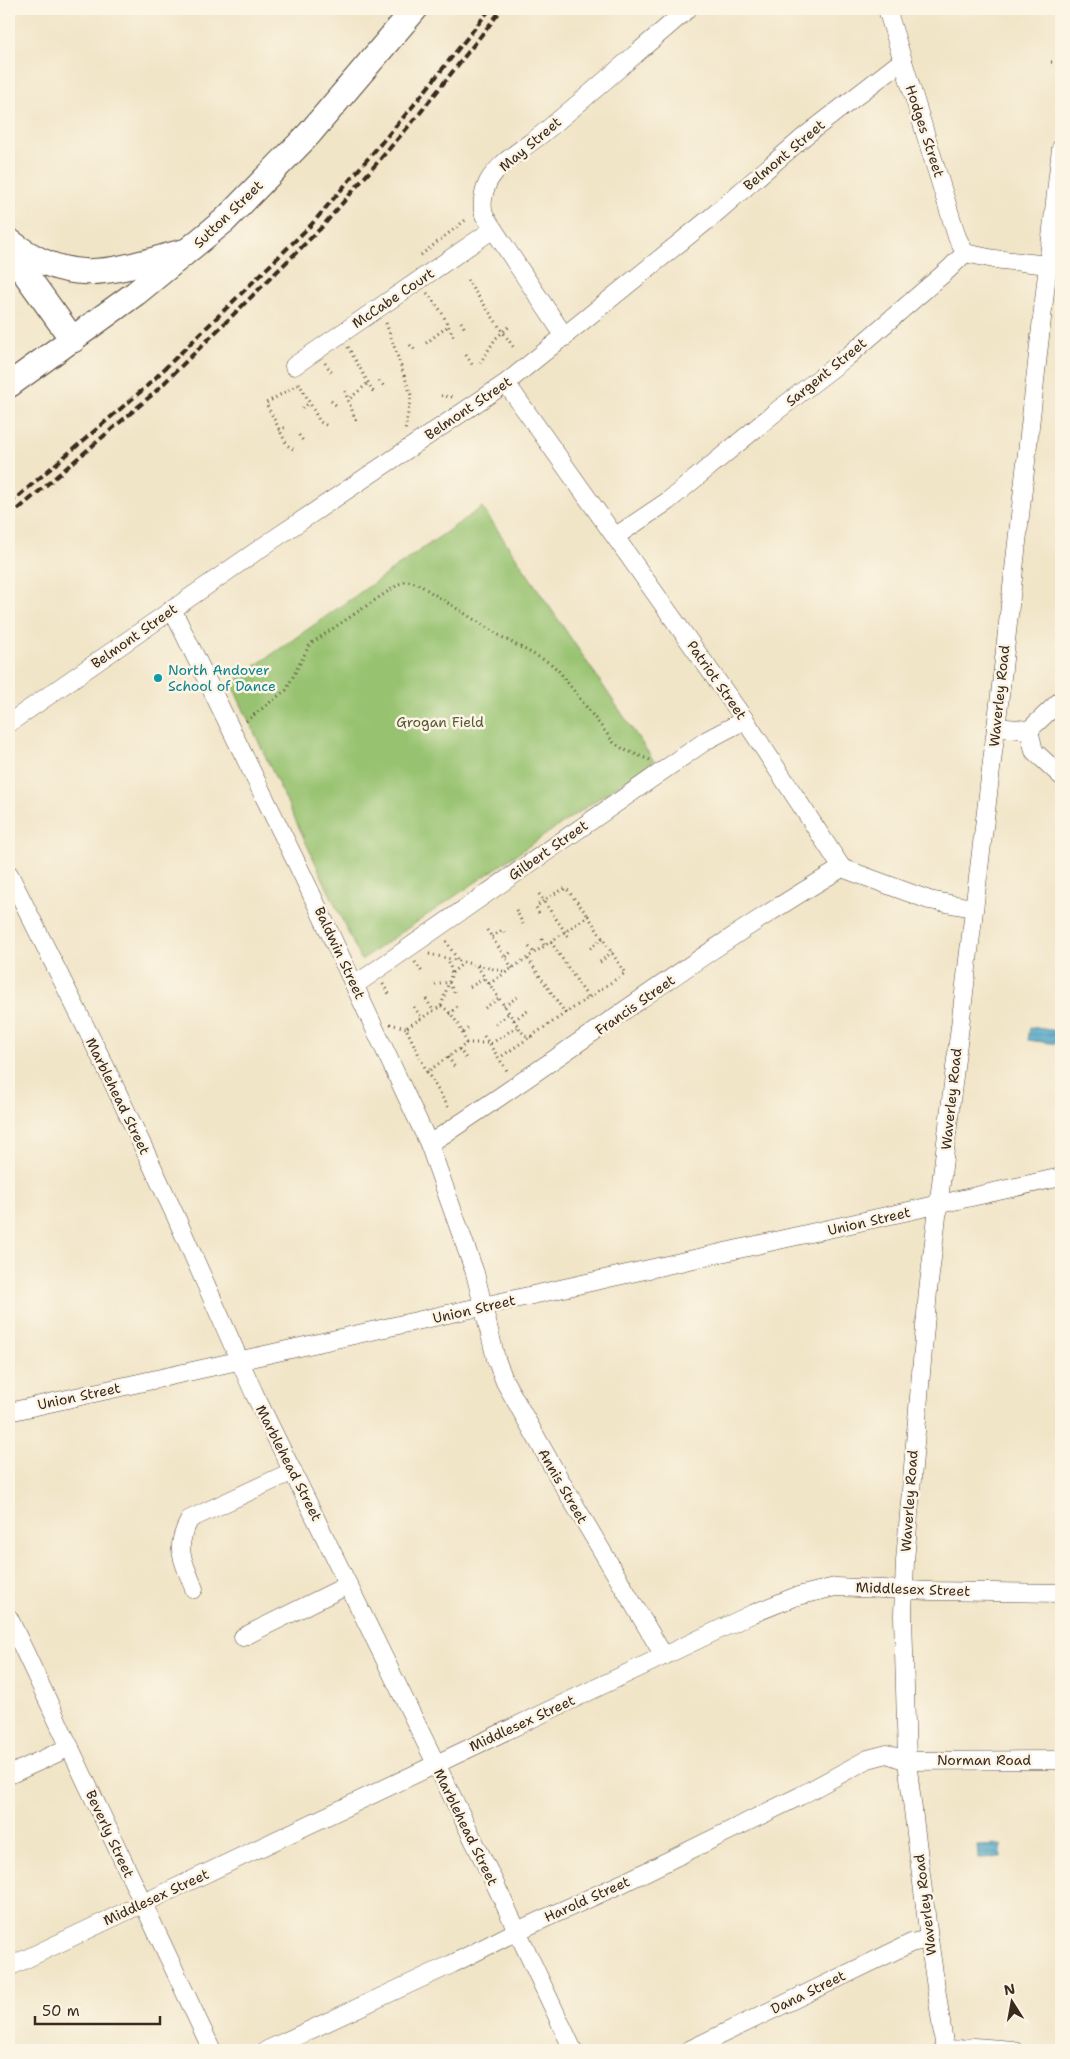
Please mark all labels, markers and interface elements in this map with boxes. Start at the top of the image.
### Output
street label: Hodges Street [902,82,948,180]
street label: May Street [495,113,565,175]
street label: Belmont Street [739,116,829,194]
street label: Sutton Street [189,176,267,252]
street label: McCabe Court [349,264,437,332]
street label: Sargent Street [782,334,870,410]
street label: Belmont Street [421,372,515,444]
street label: Belmont Street [87,600,181,672]
street label: Patriot Street [683,637,751,723]
street label: Waverley Road [985,644,1013,748]
place label: North Andover School of Dance [168,661,276,695]
marker: North Andover School of Dance [152,672,164,684]
park label: Grogan Field [396,713,484,731]
street label: Gilbert Street [505,816,591,884]
street label: Baldwin Street [311,904,369,1002]
street label: Francis Street [592,971,678,1039]
street label: Marblehead Street [82,1035,154,1157]
street label: Waverley Road [937,1047,965,1151]
street label: Union Street [826,1203,912,1239]
street label: Union Street [431,1291,517,1327]
street label: Union Street [36,1378,122,1414]
street label: Marblehead Street [252,1402,326,1524]
street label: Annis Street [534,1445,592,1527]
street label: Waverley Road [896,1449,922,1553]
street label: Middlesex Street [855,1578,971,1600]
street label: Middlesex Street [466,1691,578,1755]
street label: Norman Road [937,1751,1031,1769]
street label: Marblehead Street [430,1766,502,1888]
street label: Beverly Street [82,1787,138,1881]
street label: Waverley Road [910,1853,940,1957]
street label: Middlesex Street [100,1865,212,1929]
street label: Harold Street [541,1872,633,1926]
street label: Dana Street [768,1966,848,2018]
north arrow [988,1976,1038,2026]
text: N [1002,1979,1017,1999]
scale bar [35,1994,160,2026]
text: 50 m [42,2001,80,2021]

